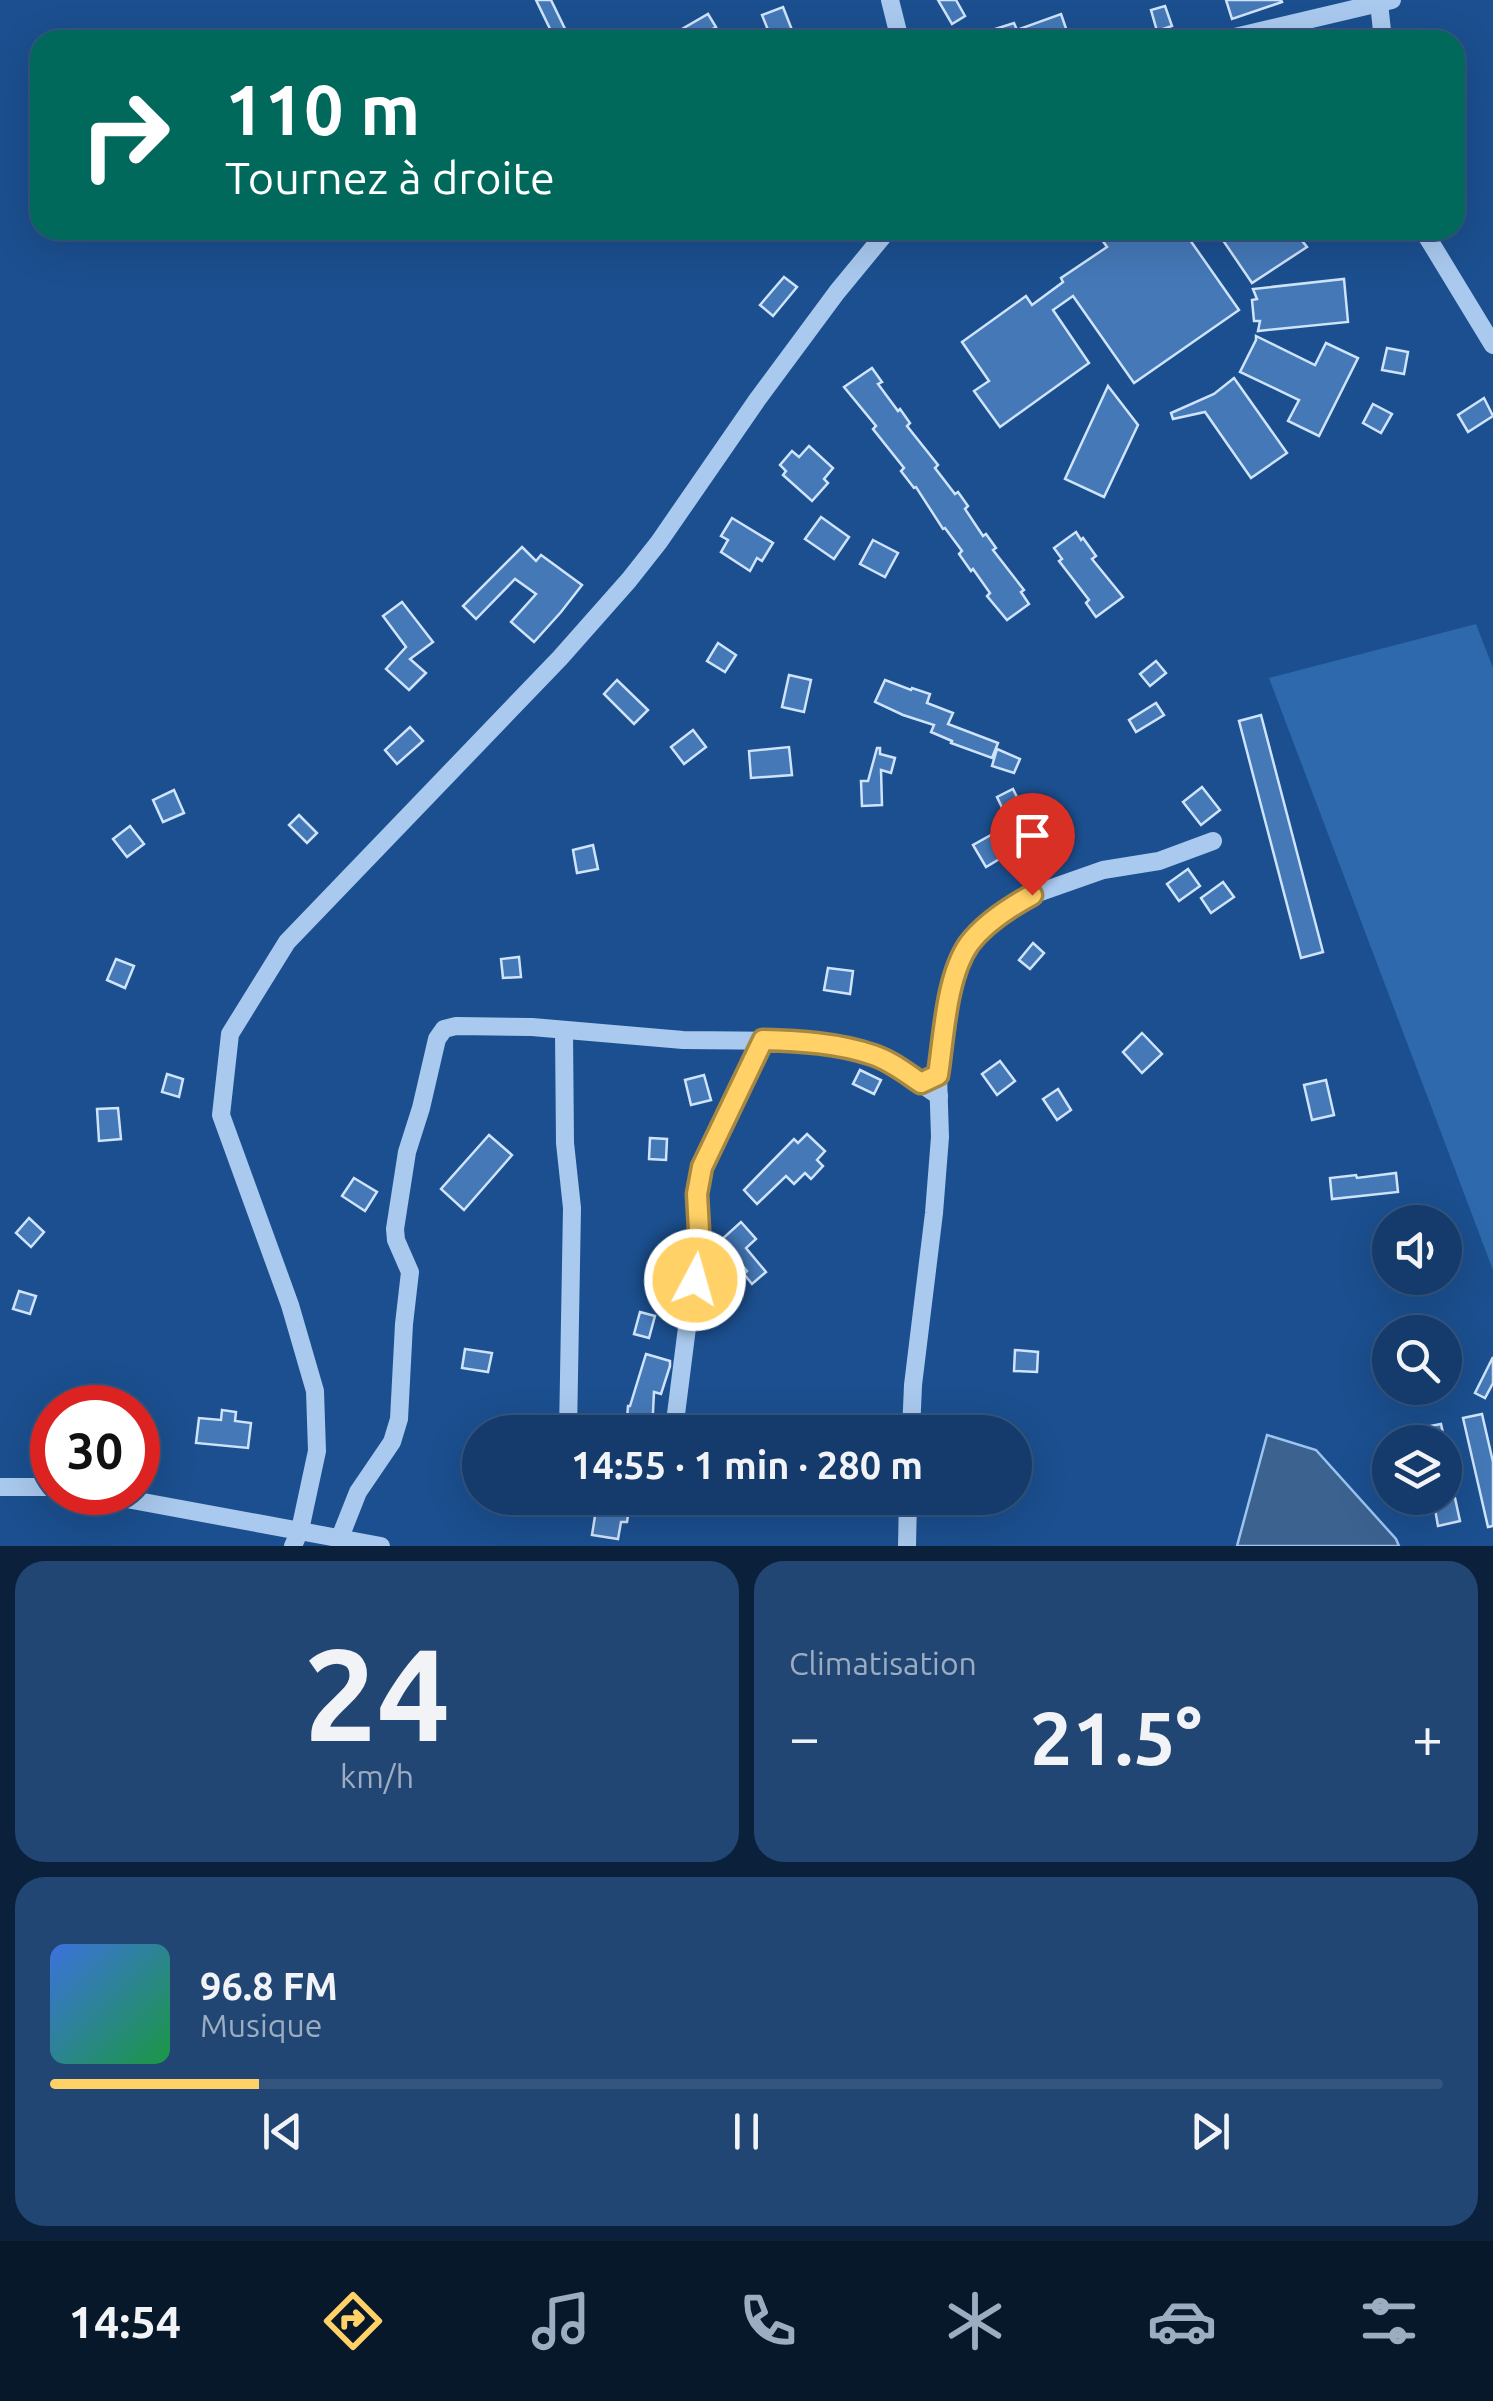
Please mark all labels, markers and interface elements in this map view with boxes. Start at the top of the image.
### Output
icon: right [60,70,190,200]
text: 110 m [225,70,420,148]
text: Tournez à droite [225,152,555,203]
pin [990,793,1075,896]
icon: arrive [1005,808,1060,863]
map controls [1372,1205,1462,1515]
button: sound [1372,1205,1462,1295]
position arrow [643,1228,747,1332]
button: search [1372,1315,1462,1405]
speed limit sign: 30 [30,1385,160,1515]
button: layers [1372,1425,1462,1515]
text: 14:55 · 1 min · 280 m [571,1444,923,1486]
text: 24 [304,1620,450,1766]
text: Climatisation [789,1645,977,1681]
text: 21.5° [1030,1695,1202,1779]
text: − [789,1706,820,1767]
text: + [1412,1706,1443,1767]
text: km/h [340,1758,414,1794]
text: 96.8 FM [200,1965,338,2007]
text: Musique [200,2007,322,2043]
icon: previous [255,2104,310,2159]
icon: pause [719,2104,774,2159]
icon: next [1183,2104,1238,2159]
icon: directions [318,2286,388,2356]
icon: music [526,2286,596,2356]
icon: phone [733,2286,803,2356]
icon: climate [940,2286,1010,2356]
icon: car [1147,2286,1217,2356]
icon: filters [1354,2286,1424,2356]
text: 14:54 [69,2296,181,2347]

